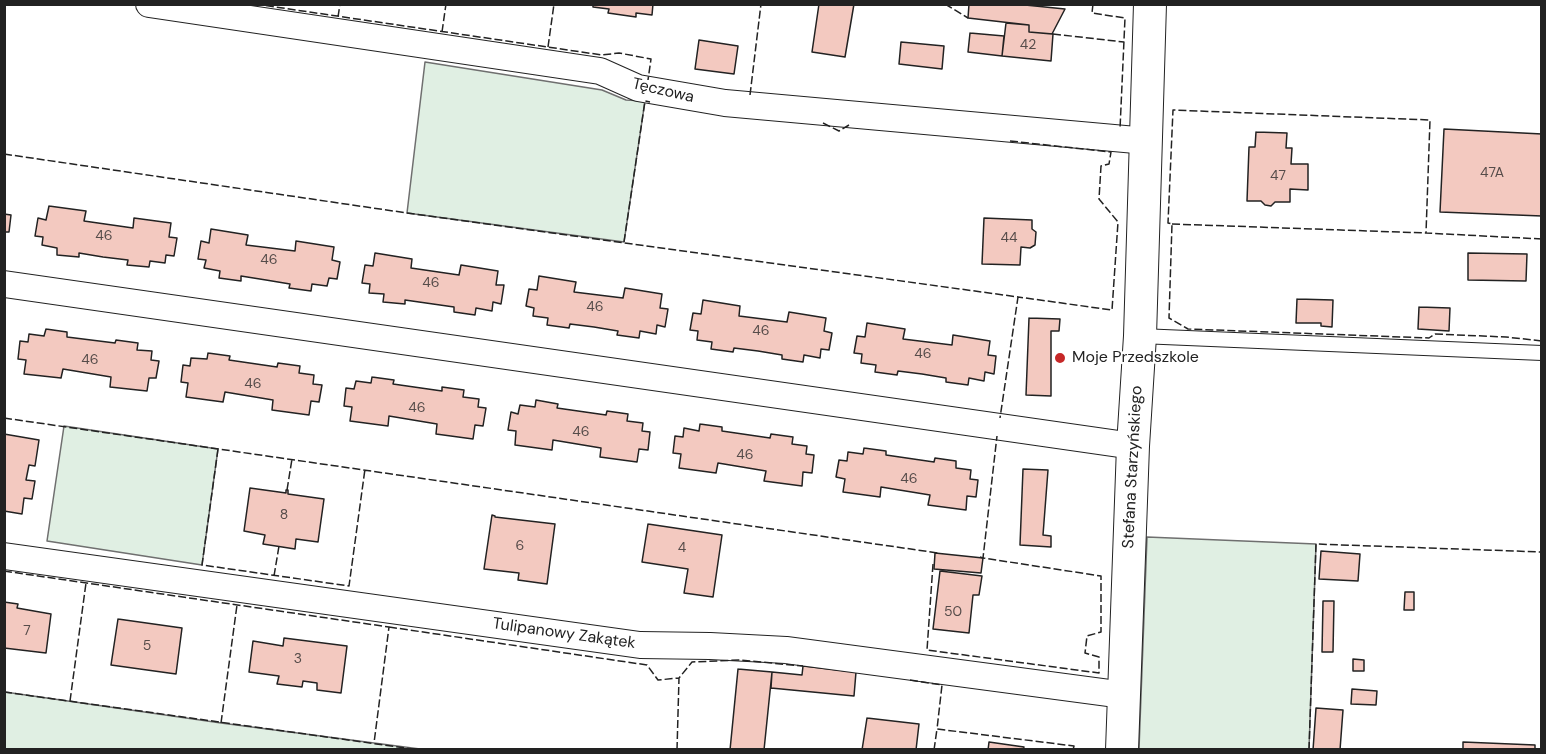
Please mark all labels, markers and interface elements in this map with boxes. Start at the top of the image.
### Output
house number: 42 [1020,37,1036,53]
street label: Tęczowa [630,75,696,107]
house number: 47A [1480,165,1504,181]
house number: 47 [1270,168,1286,184]
house number: 46 [95,228,113,244]
house number: 44 [1001,230,1017,246]
house number: 46 [260,252,278,268]
house number: 46 [422,275,440,291]
house number: 46 [586,299,604,315]
house number: 46 [752,323,770,339]
house number: 46 [914,346,932,362]
place label: Moje Przedszkole [1072,348,1199,368]
marker: Moje Przedszkole [1053,351,1067,365]
house number: 46 [81,352,99,368]
house number: 46 [244,376,262,392]
street label: Stefana Starzyńskiego [1119,385,1147,549]
house number: 46 [408,400,426,416]
house number: 46 [572,424,590,440]
house number: 46 [736,447,754,463]
house number: 46 [900,471,918,487]
house number: 8 [280,507,288,523]
house number: 6 [516,538,524,554]
house number: 4 [678,540,686,556]
house number: 50 [944,604,962,620]
street label: Tulipanowy Zakątek [491,614,637,654]
house number: 7 [23,623,31,639]
house number: 5 [143,638,151,654]
house number: 3 [294,651,302,667]

